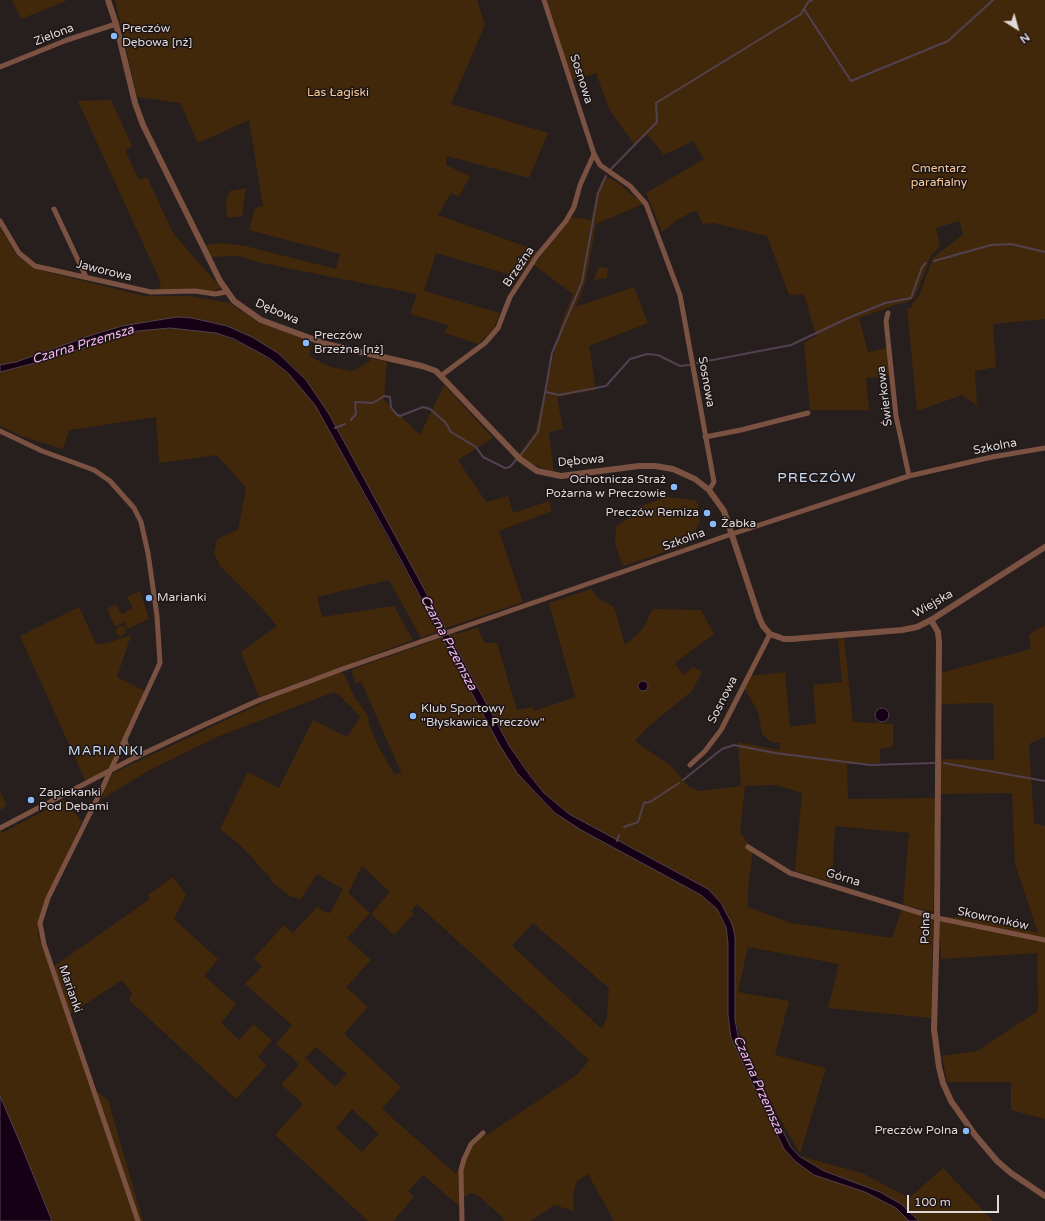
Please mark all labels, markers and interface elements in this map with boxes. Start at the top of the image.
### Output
north arrow [997,8,1037,48]
street label: Zielona [32,21,76,49]
place label: Preczów Dębowa [nż] [122,22,192,50]
text: N [1017,30,1032,46]
marker: Preczów Dębowa [nż] [109,31,119,41]
street label: Sosnowa [566,52,596,106]
park label: Las Łagiski [307,86,369,100]
park label: Cmentarz parafialny [911,162,967,190]
street label: Brzeźna [500,244,538,290]
street label: Jaworowa [75,257,133,285]
street label: Dębowa [253,296,301,328]
water label: Czarna Przemsza [30,322,136,368]
place label: Preczów Brzeźna [nż] [314,329,384,357]
marker: Preczów Brzeźna [nż] [301,338,311,348]
street label: Sosnowa [694,356,718,408]
street label: Świerkowa [874,365,896,427]
street label: Szkolna [972,436,1018,458]
street label: Dębowa [557,452,605,470]
district label: PRECZÓW [777,470,857,486]
place label: Ochotnicza Straż Pożarna w Preczowie [546,473,666,501]
marker: Ochotnicza Straż Pożarna w Preczowie [669,482,679,492]
place label: Preczów Remiza [606,506,699,520]
marker: Preczów Remiza [702,508,712,518]
place label: Żabka [721,517,756,531]
marker: Żabka [708,519,718,529]
street label: Szkolna [661,526,707,554]
street label: Wiejska [910,587,956,621]
place label: Marianki [157,591,206,605]
marker: Marianki [144,593,154,603]
water label: Czarna Przemsza [416,593,480,693]
street label: Sosnowa [705,674,741,726]
place label: Klub Sportowy "Błyskawica Preczów" [421,702,545,730]
marker: Klub Sportowy "Błyskawica Preczów" [408,711,418,721]
district label: MARIANKI [68,744,144,760]
place label: Zapiekanki Pod Dębami [39,786,109,814]
marker: Zapiekanki Pod Dębami [26,795,36,805]
street label: Górna [824,866,862,890]
street label: Skowronków [956,904,1030,934]
street label: Polna [919,912,933,944]
street label: Marianki [55,963,85,1015]
water label: Czarna Przemsza [729,1034,787,1136]
place label: Preczów Polna [874,1124,958,1138]
marker: Preczów Polna [961,1126,971,1136]
scale bar [909,1187,1001,1213]
text: 100 m [914,1195,951,1209]

